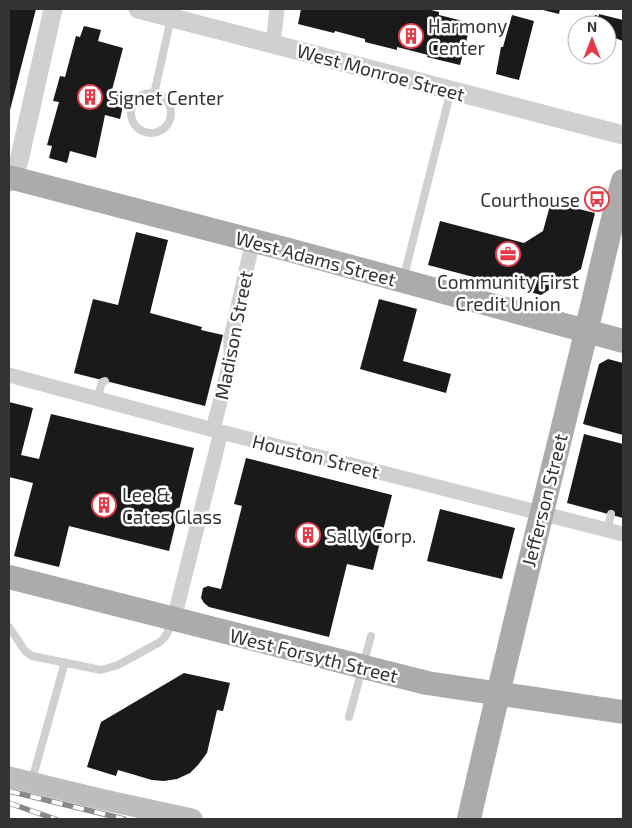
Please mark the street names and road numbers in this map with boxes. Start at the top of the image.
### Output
street label: West Monroe Street [295,39,467,105]
street label: West Adams Street [233,226,399,290]
street label: Madison Street [209,268,257,402]
street label: Houston Street [250,429,382,483]
street label: Jefferson Street [516,431,572,569]
street label: West Forsyth Street [228,623,400,687]

